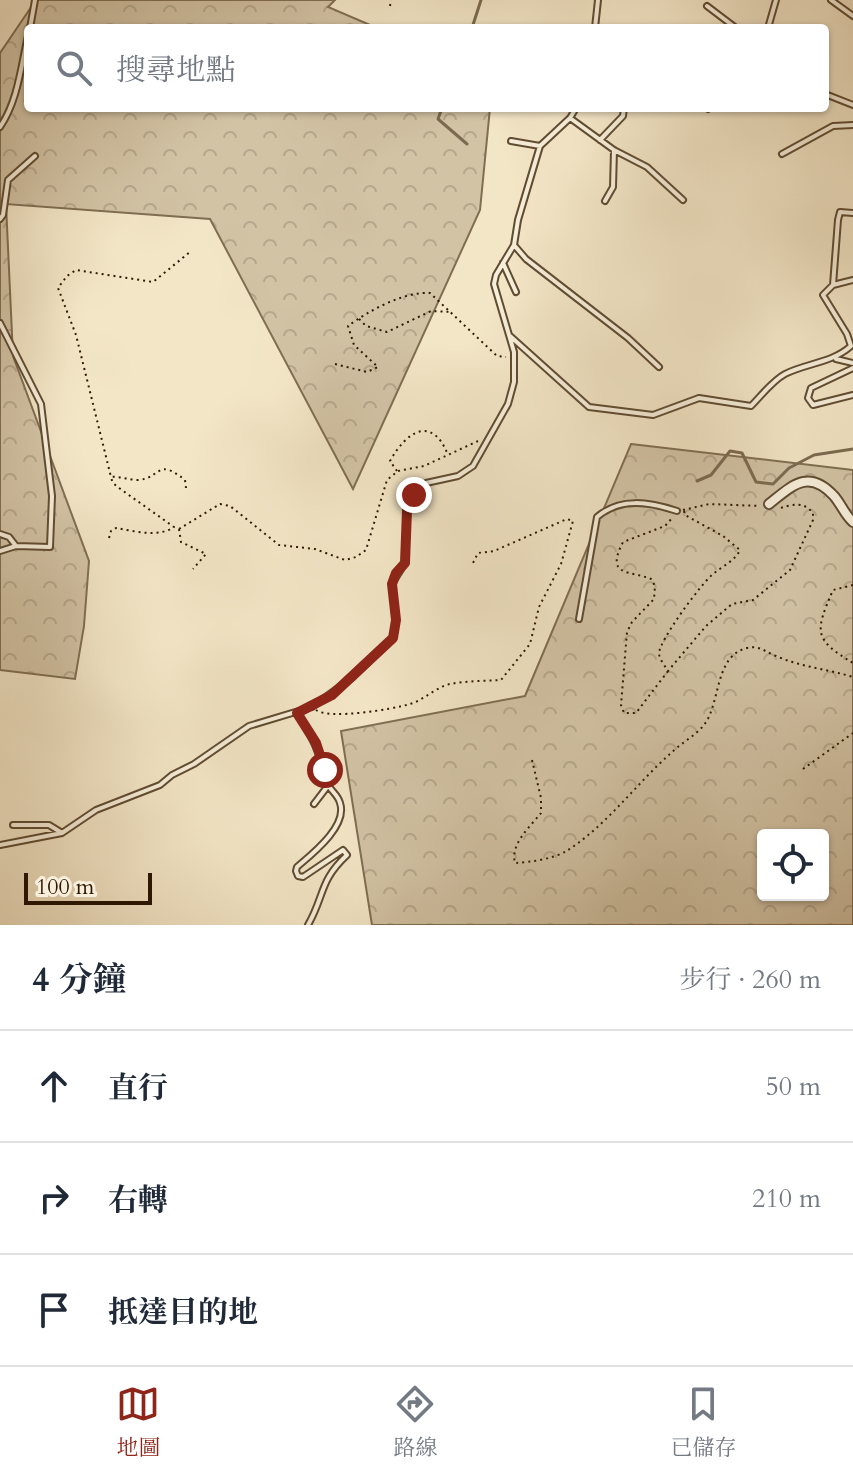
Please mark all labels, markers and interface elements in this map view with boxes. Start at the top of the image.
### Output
search box [24,24,829,112]
icon: search [52,46,96,90]
text: 搜尋地點 [116,50,236,91]
route end [396,477,432,513]
route start [307,752,343,788]
map controls [757,829,829,901]
button: locate [757,829,829,901]
scale bar [24,869,152,905]
text: 100 m [36,872,94,902]
text: 4 分鐘 [32,957,127,1003]
text: 步行 · 260 m [680,962,821,997]
icon: ahead [32,1064,76,1108]
text: 直行 [108,1068,168,1109]
text: 50 m [765,1069,821,1104]
icon: right [32,1176,76,1220]
text: 右轉 [108,1180,168,1221]
text: 210 m [752,1181,821,1216]
icon: arrive [32,1288,76,1332]
text: 抵達目的地 [108,1292,258,1333]
tab: 地圖 [116,1382,161,1463]
tab: 路線 [393,1382,438,1463]
tab: 已儲存 [670,1382,737,1463]

